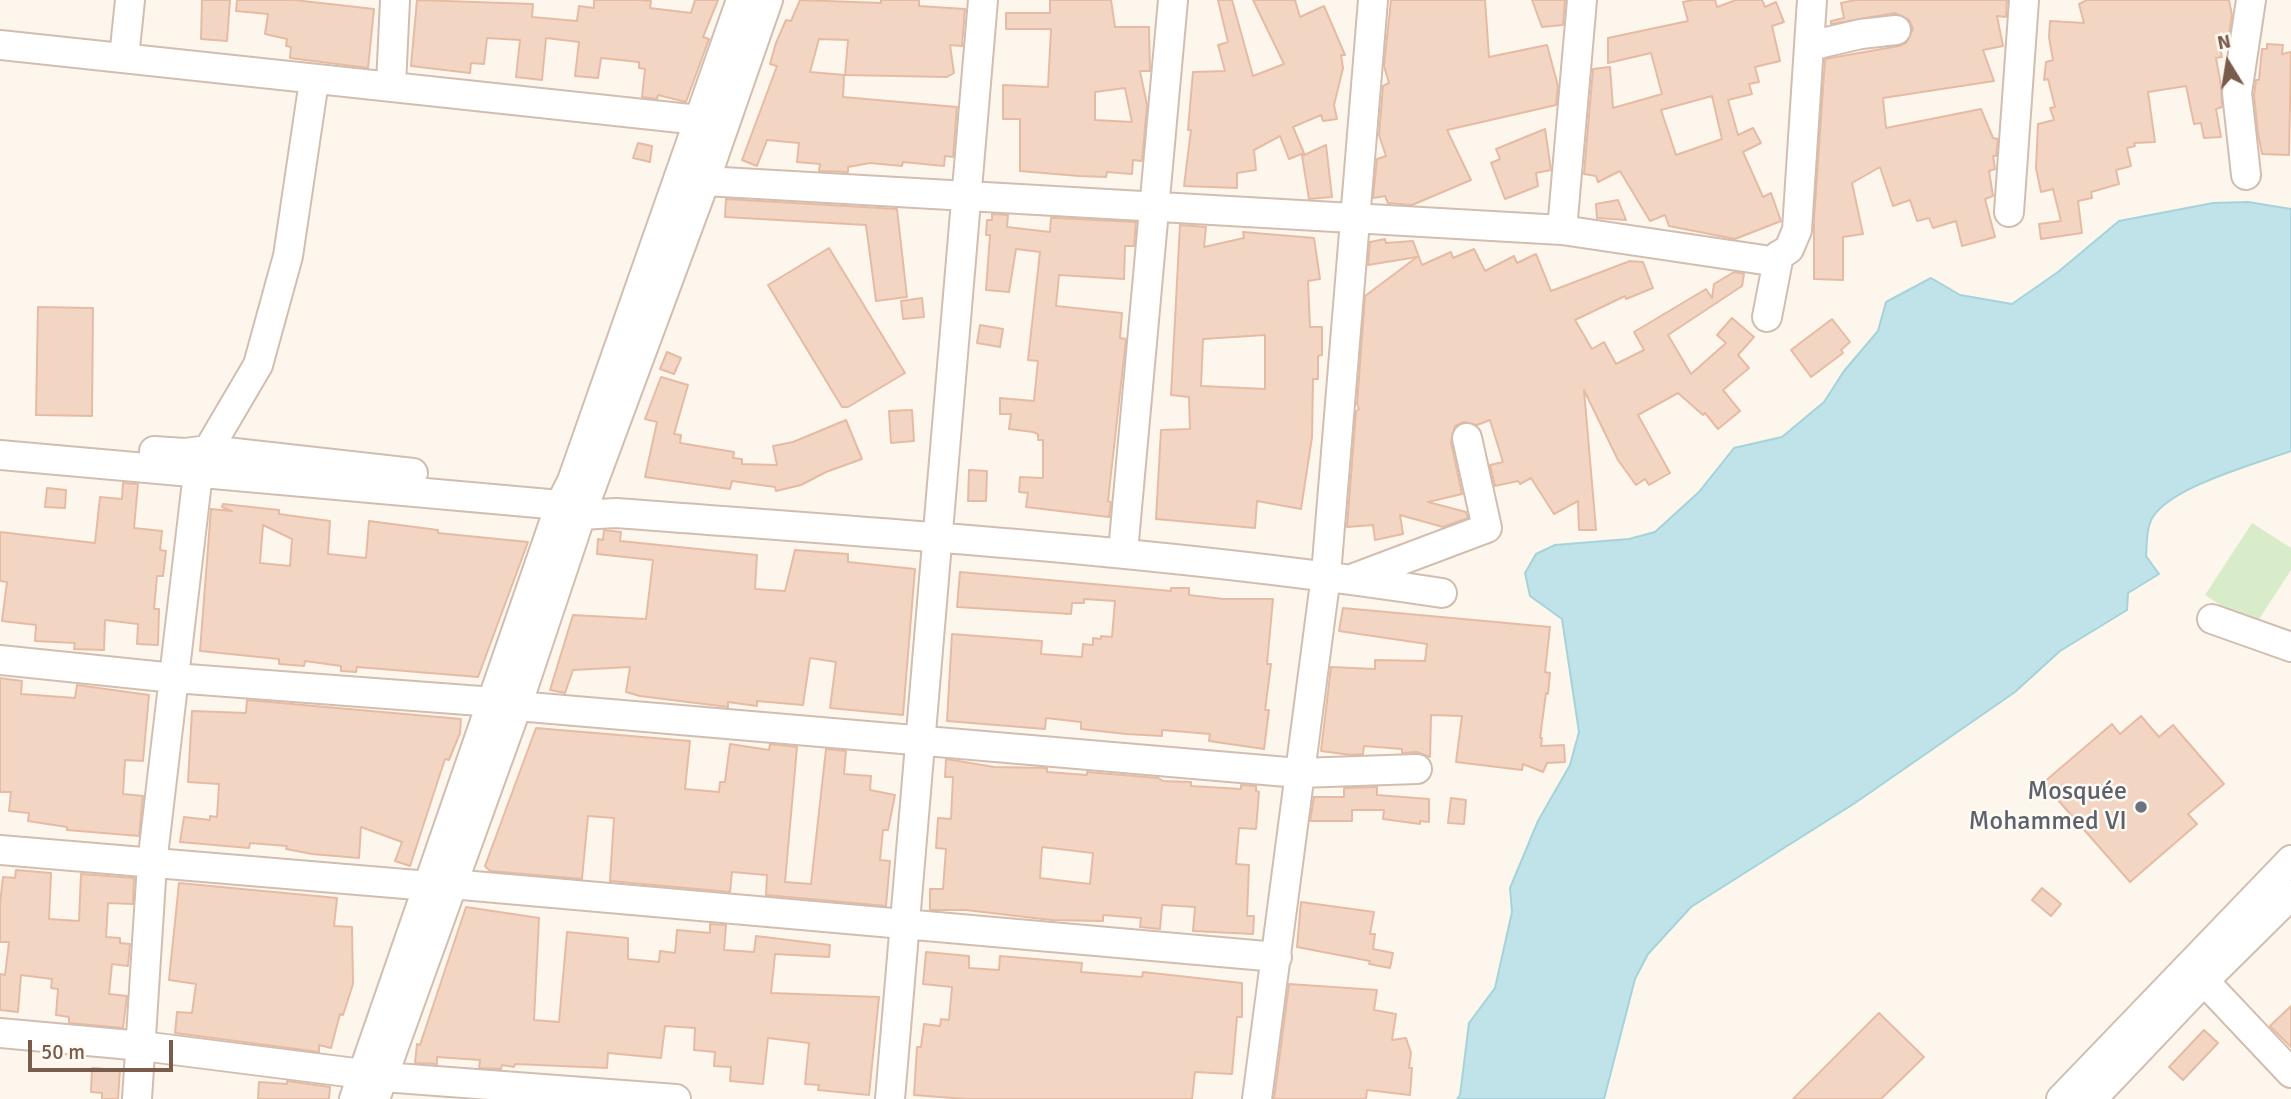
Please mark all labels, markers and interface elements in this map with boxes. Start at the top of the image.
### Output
north arrow [2193,28,2263,98]
text: N [2215,29,2233,55]
place label: Mosquée Mohammed VI [1969,776,2127,838]
marker: Mosquée Mohammed VI [2133,799,2149,815]
scale bar [32,1026,177,1070]
text: 50 m [41,1039,85,1065]

